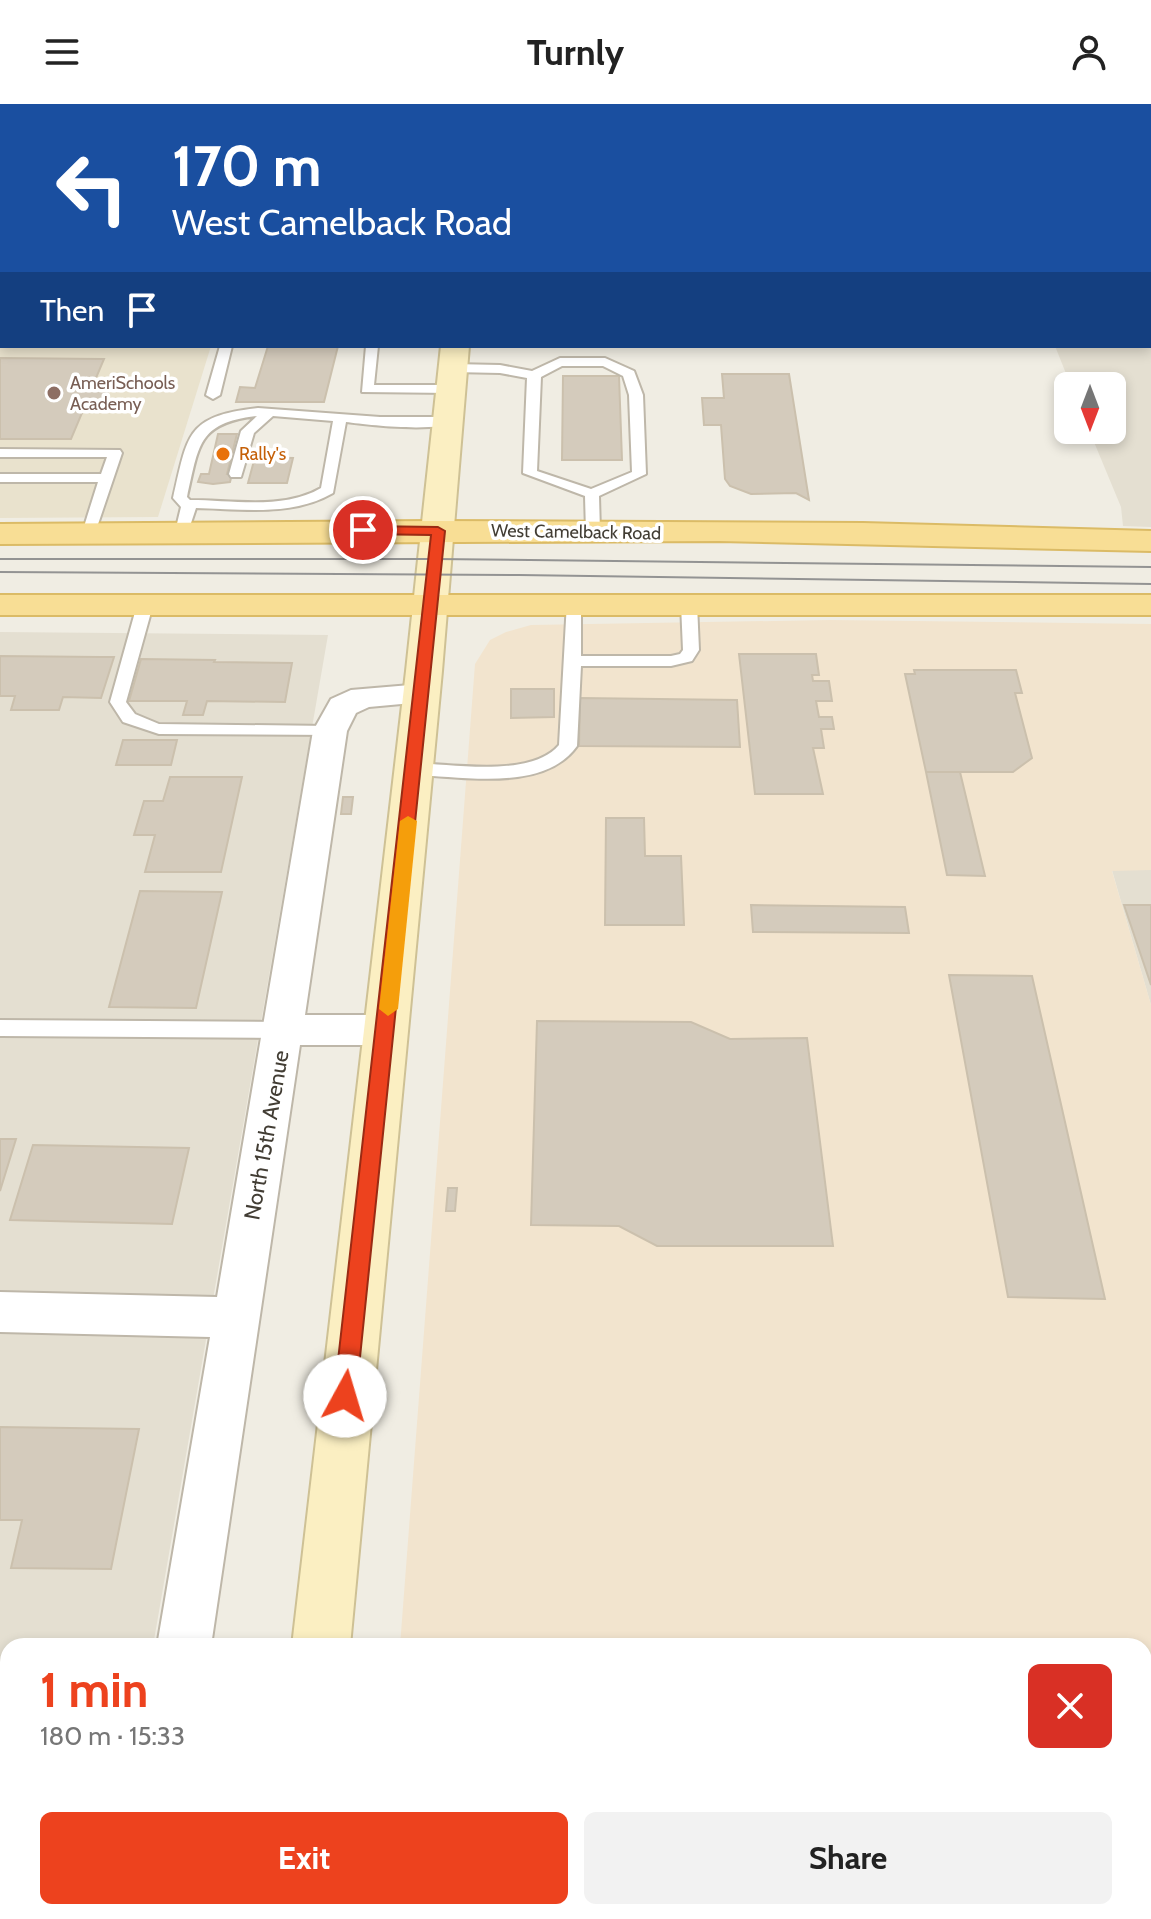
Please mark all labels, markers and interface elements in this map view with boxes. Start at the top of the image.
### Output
icon: menu [40,30,84,74]
text: Turnly [527,30,624,74]
icon: person [1067,30,1111,74]
text: 170 m [172,132,322,200]
icon: left [40,136,144,240]
text: West Camelback Road [172,200,512,244]
icon: arrive [120,288,164,332]
text: Then [40,292,104,329]
place label: AmeriSchools Academy [70,372,175,415]
north arrow [1054,372,1126,444]
map controls [1054,372,1126,444]
marker: AmeriSchools Academy [45,384,63,402]
place label: Rally's [239,443,286,465]
marker: Rally's [214,445,232,463]
pin [329,496,397,564]
icon: arrive [341,508,385,552]
street label: West Camelback Road [491,520,661,544]
street label: North 15th Avenue [238,1048,295,1222]
position arrow [303,1354,387,1438]
text: 1 min [40,1661,148,1719]
button: close [1028,1664,1112,1748]
text: 180 m · 15:33 [40,1720,185,1752]
button: Exit [40,1812,568,1904]
button: Share [584,1812,1112,1904]

